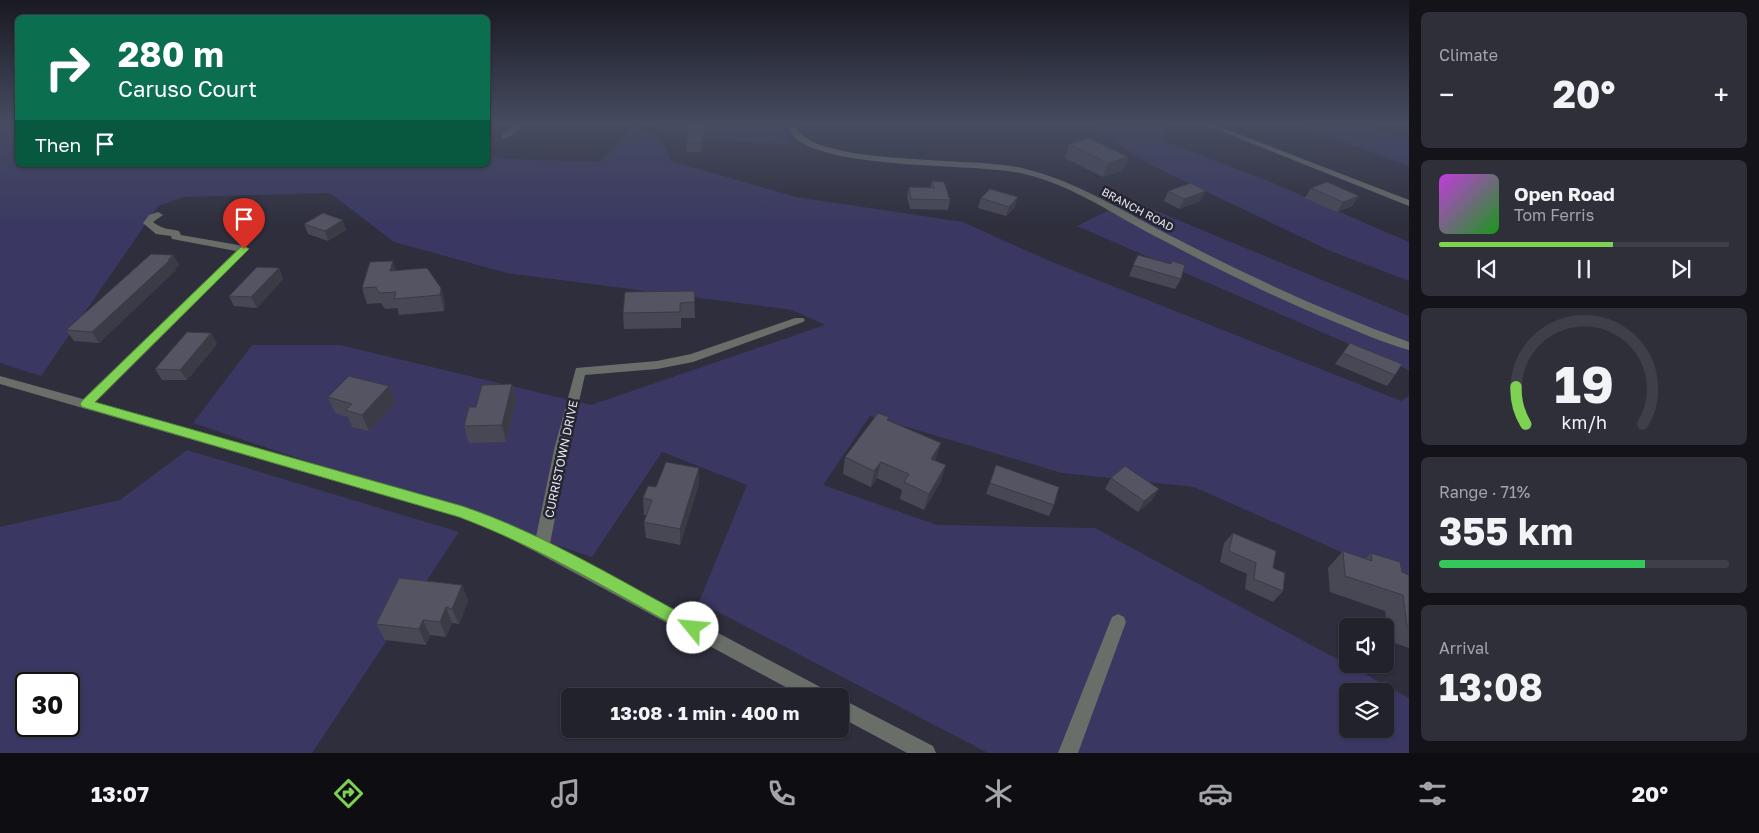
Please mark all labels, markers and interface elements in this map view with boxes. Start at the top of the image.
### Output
text: 280 m [118,33,224,75]
icon: right [35,35,100,100]
text: Climate [1439,45,1498,65]
text: 20° [1553,71,1615,116]
text: Caruso Court [118,75,257,102]
text: − [1439,78,1454,111]
text: + [1714,78,1729,111]
icon: arrive [91,130,119,158]
text: Then [35,133,81,156]
text: Open Road [1514,182,1615,205]
street label: BRANCH ROAD [1100,185,1176,234]
pin [223,198,265,249]
icon: arrive [230,205,258,233]
text: Tom Ferris [1514,205,1594,225]
icon: previous [1473,255,1501,283]
icon: pause [1570,255,1598,283]
icon: next [1667,255,1695,283]
text: 19 [1554,352,1614,414]
street label: CURRISTOWN DRIVE [541,399,581,519]
text: km/h [1561,411,1607,433]
text: Range · 71% [1439,482,1530,502]
text: 355 km [1439,508,1573,553]
position arrow [666,601,718,653]
map controls [1339,618,1394,738]
button: sound [1339,618,1394,673]
text: Arrival [1439,638,1489,658]
text: 13:08 [1439,664,1543,709]
speed limit sign: 30 [15,672,80,737]
button: layers [1339,683,1394,738]
text: 13:08 · 1 min · 400 m [611,701,799,724]
icon: directions [331,776,366,811]
icon: music [548,776,583,811]
icon: phone [764,776,799,811]
icon: climate [981,776,1016,811]
icon: car [1198,776,1233,811]
icon: filters [1415,776,1450,811]
text: 13:07 [91,780,149,807]
text: 20° [1632,780,1668,807]

